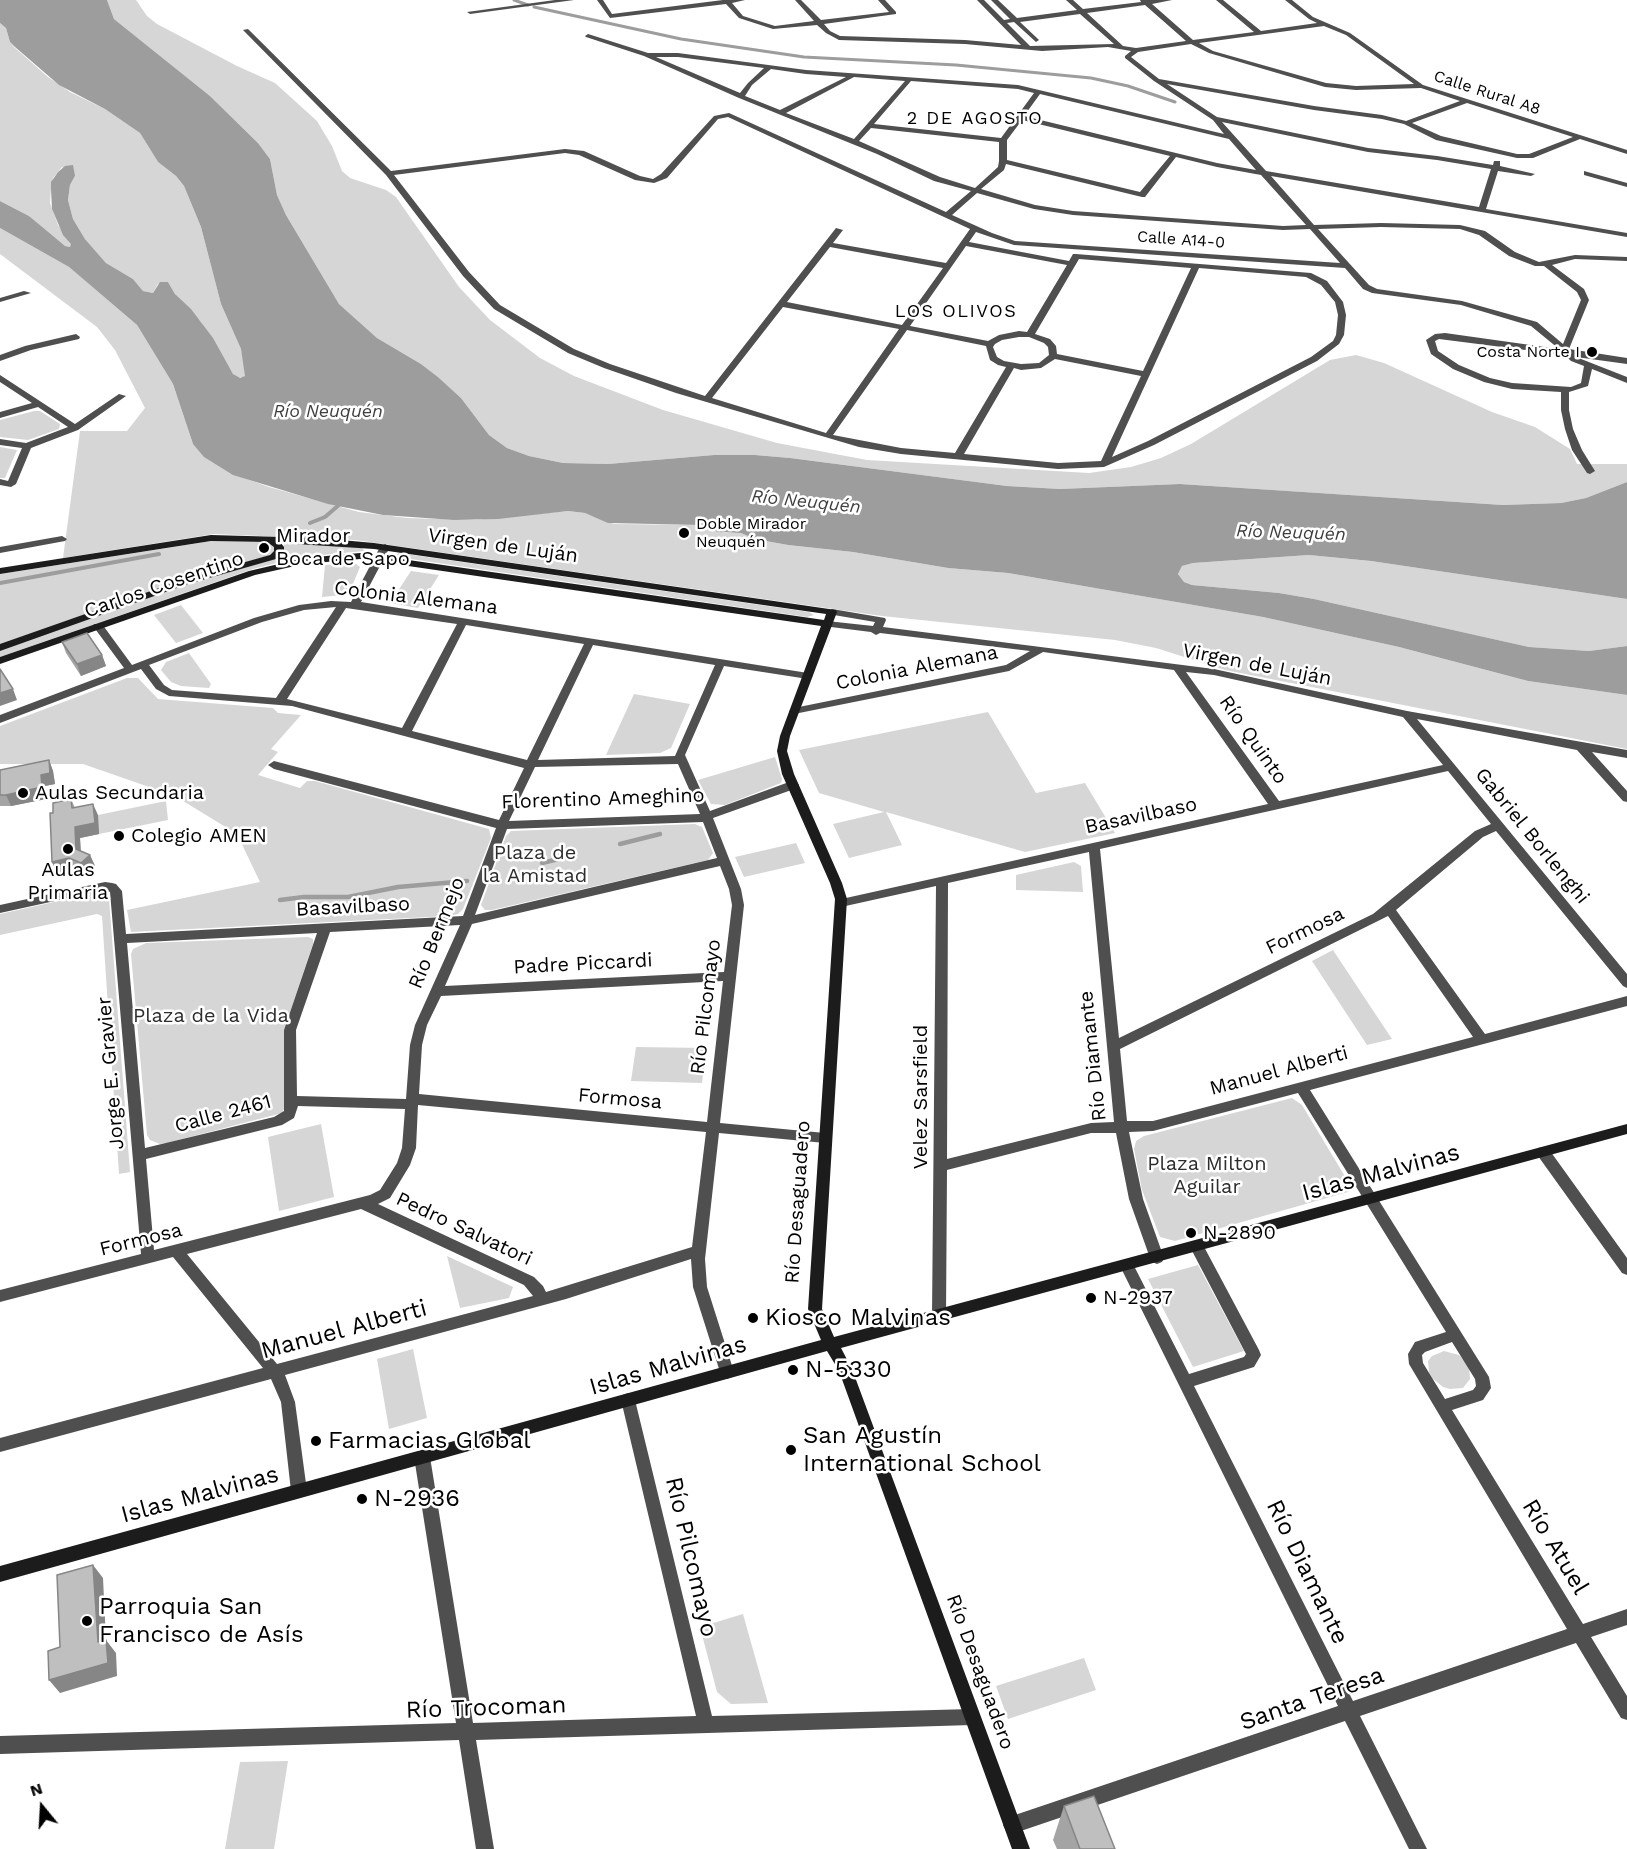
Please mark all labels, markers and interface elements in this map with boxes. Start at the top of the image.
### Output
street label: Calle Rural A8 [1431,67,1543,119]
district label: 2 DE AGOSTO [907,108,1043,130]
street label: Calle A14-0 [1136,227,1226,253]
district label: LOS OLIVOS [895,301,1017,323]
place label: Costa Norte I [1476,342,1580,362]
marker: Costa Norte I [1585,345,1599,359]
water label: Río Neuquén [273,401,383,423]
water label: Río Neuquén [750,486,862,518]
place label: Doble Mirador Neuquén [696,514,806,552]
water label: Río Neuquén [1236,520,1346,546]
place label: Mirador Boca de Sapo [276,524,410,571]
street label: Virgen de Luján [426,524,580,568]
marker: Doble Mirador Neuquén [677,526,691,540]
marker: Mirador Boca de Sapo [257,541,271,555]
street label: Carlos Cosentino [81,547,247,623]
street label: Colonia Alemana [333,576,499,620]
street label: Virgen de Luján [1180,639,1334,691]
street label: Colonia Alemana [834,641,1000,695]
street label: Río Quinto [1214,691,1292,789]
street label: Gabriel Borlenghi [1470,763,1594,909]
place label: Aulas Secundaria [35,781,204,805]
street label: Florentino Ameghino [501,783,705,815]
marker: Aulas Secundaria [16,786,30,800]
street label: Basavilbaso [1083,792,1199,840]
place label: Colegio AMEN [131,824,267,848]
marker: Colegio AMEN [112,829,126,843]
park label: Plaza de la Amistad [483,841,587,888]
marker: Aulas Primaria [61,842,75,856]
place label: Aulas Primaria [28,858,108,905]
street label: Río Bermejo [404,874,470,992]
street label: Basavilbaso [295,892,411,922]
street label: Formosa [1262,902,1348,960]
street label: Río Pilcomayo [686,938,726,1076]
street label: Padre Piccardi [513,948,653,980]
street label: Río Diamante [1074,990,1112,1122]
street label: Jorge E. Gravier [92,996,130,1150]
park label: Plaza de la Vida [133,1004,289,1028]
street label: Velez Sarsfield [909,1025,933,1169]
street label: Manuel Alberti [1207,1041,1351,1101]
street label: Formosa [577,1083,663,1115]
street label: Calle 2461 [172,1090,274,1138]
street label: Río Desaguadero [780,1120,816,1284]
street label: Islas Malvinas [1299,1138,1463,1208]
park label: Plaza Milton Aguilar [1147,1152,1267,1199]
street label: Pedro Salvatori [392,1187,536,1271]
street label: Formosa [97,1218,185,1262]
place label: N-2890 [1203,1221,1276,1245]
marker: N-2890 [1184,1226,1198,1240]
place label: N-2937 [1103,1286,1173,1310]
marker: N-2937 [1084,1291,1098,1305]
street label: Manuel Alberti [258,1294,430,1366]
place label: Kiosco Malvinas [765,1304,951,1332]
marker: Kiosco Malvinas [746,1311,760,1325]
street label: Islas Malvinas [586,1330,750,1402]
place label: N-5330 [805,1356,892,1384]
marker: N-5330 [786,1363,800,1377]
place label: San Agustín International School [803,1422,1041,1478]
place label: Farmacias Global [328,1427,531,1455]
marker: Farmacias Global [309,1434,323,1448]
marker: San Agustín International School [784,1443,798,1457]
street label: Islas Malvinas [118,1460,282,1530]
street label: Río Pilcomayo [659,1474,723,1640]
place label: N-2936 [374,1485,460,1513]
marker: N-2936 [355,1492,369,1506]
street label: Río Atuel [1515,1494,1595,1600]
street label: Río Diamante [1260,1495,1354,1649]
street label: Río Desaguadero [941,1591,1019,1753]
place label: Parroquia San Francisco de Asís [99,1593,304,1649]
marker: Parroquia San Francisco de Asís [80,1614,94,1628]
street label: Santa Teresa [1236,1661,1388,1737]
street label: Río Trocoman [405,1691,567,1725]
north arrow [12,1777,72,1837]
text: N [28,1779,45,1800]

